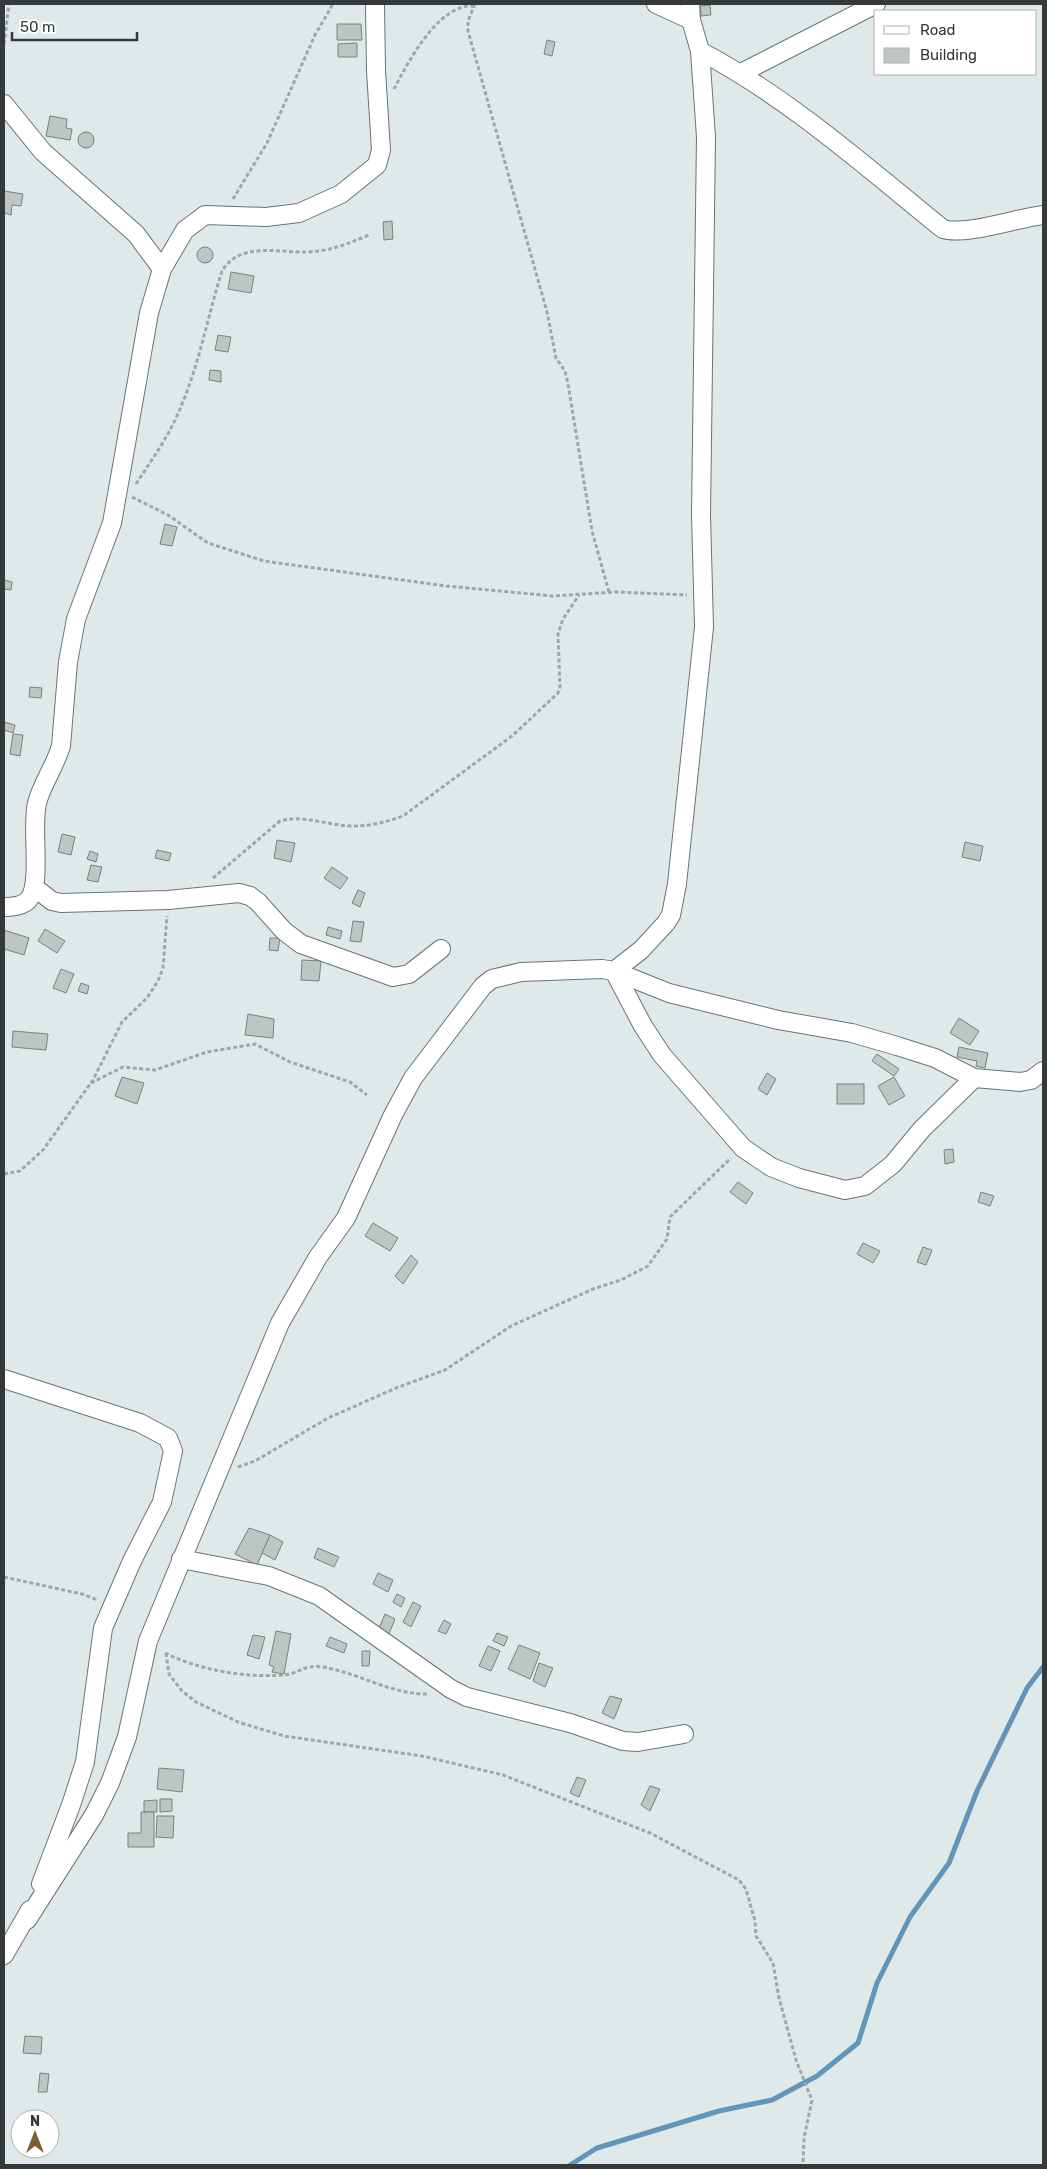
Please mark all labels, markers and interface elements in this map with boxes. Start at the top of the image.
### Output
scale bar [12,10,138,42]
legend [874,10,1037,75]
text: 50 m [20,18,55,36]
text: Road [920,21,956,39]
text: Building [920,46,977,64]
north arrow [10,2109,60,2159]
text: N [30,2113,40,2130]

